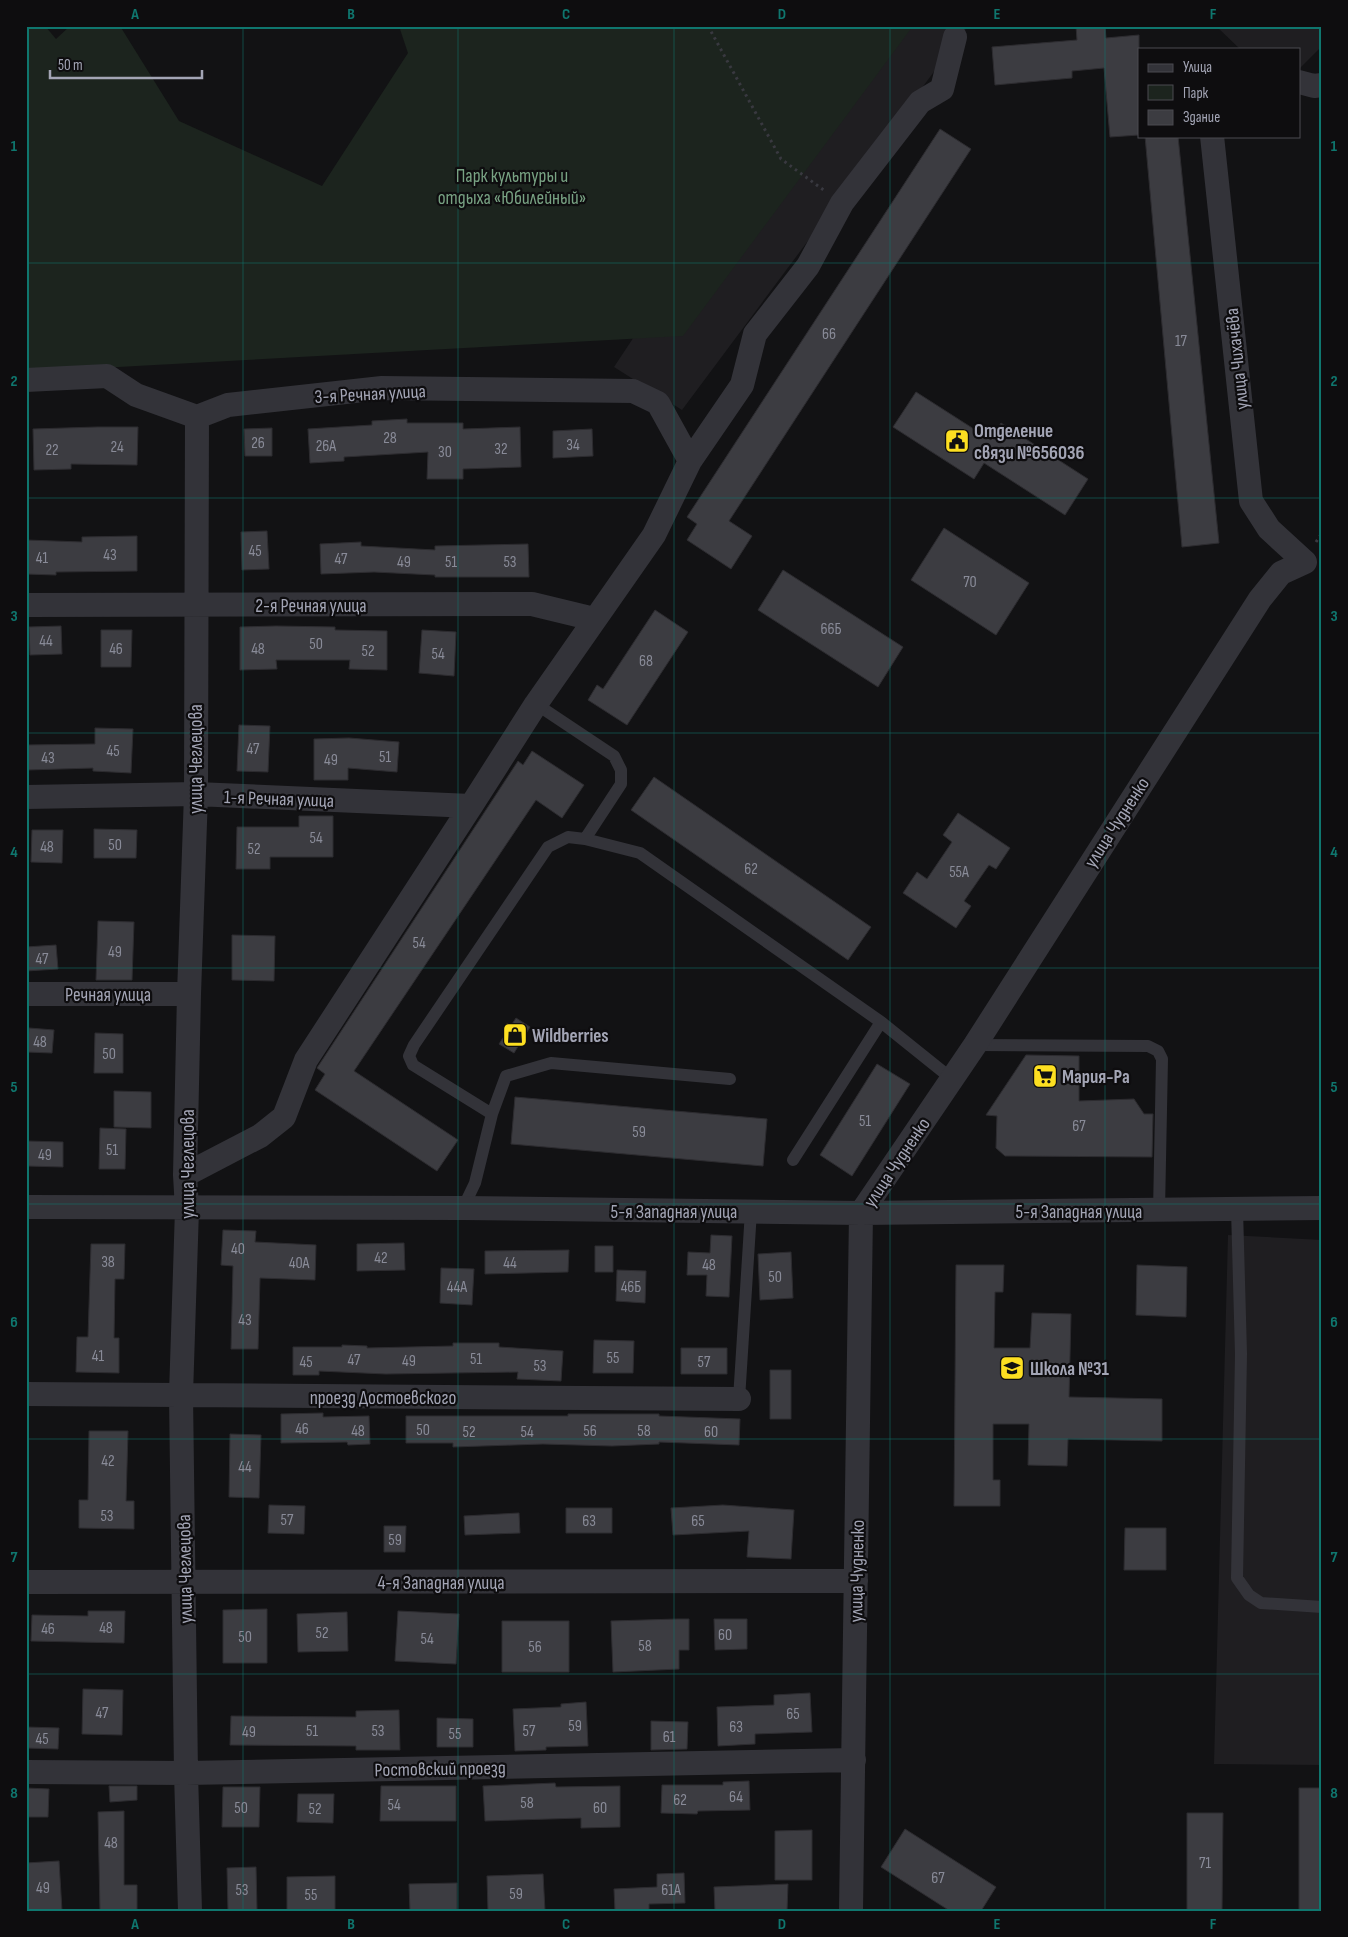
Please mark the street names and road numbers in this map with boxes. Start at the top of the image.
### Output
street label: улица Чихачёва [1221,307,1254,411]
street label: 3-я Речная улица [314,380,426,409]
street label: 2-я Речная улица [255,595,367,618]
street label: улица Чеглецова [185,704,208,814]
street label: улица Чудненко [1080,773,1155,872]
street label: 1-я Речная улица [223,786,334,813]
street label: Речная улица [65,984,151,1007]
street label: улица Чеглецова [177,1109,200,1219]
street label: улица Чудненко [859,1114,936,1212]
street label: 5-я Западная улица [611,1201,737,1224]
street label: 5-я Западная улица [1016,1201,1142,1224]
street label: проезд Достоевского [310,1387,456,1410]
street label: улица Чеглецова [173,1514,198,1624]
street label: улица Чудненко [845,1519,870,1623]
street label: 4-я Западная улица [377,1572,505,1595]
street label: Ростовский проезд [374,1757,506,1782]

